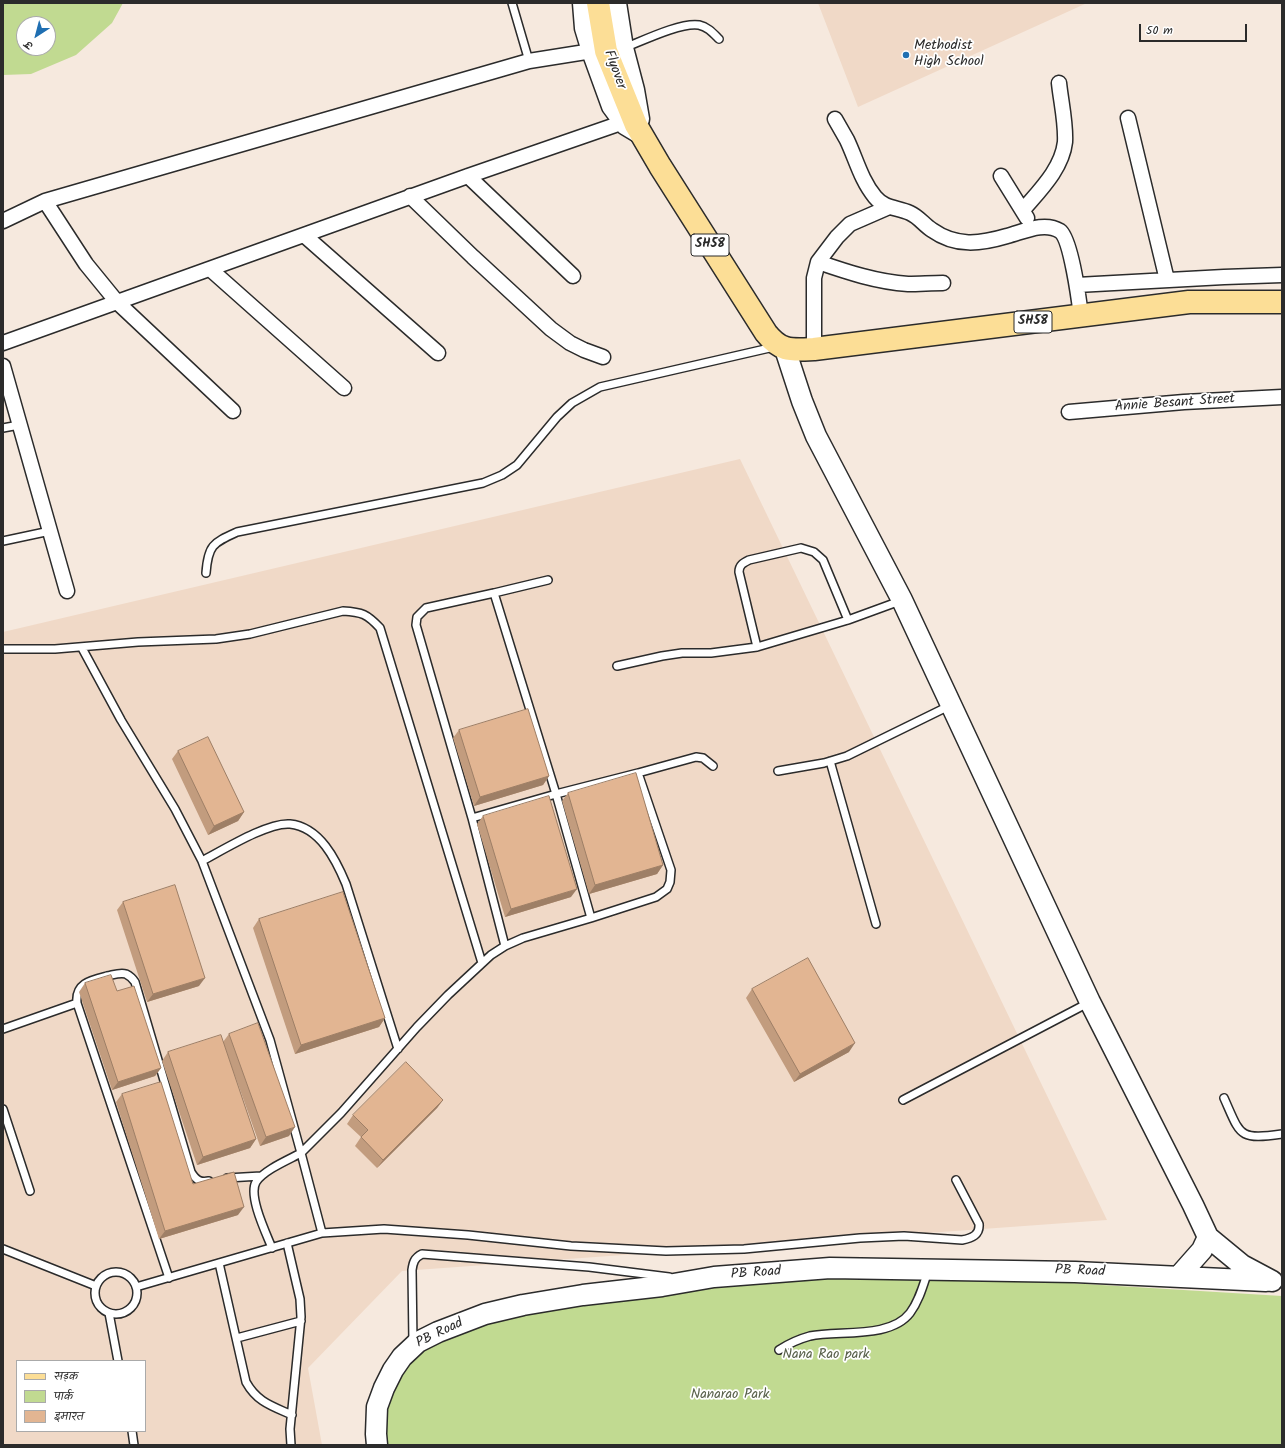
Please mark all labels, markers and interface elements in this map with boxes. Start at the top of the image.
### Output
north arrow [16,16,56,56]
scale bar [1141,16,1249,42]
text: 50 m [1146,21,1173,40]
text: उ [21,36,38,54]
place label: Methodist High School [914,39,984,72]
street label: Flyover [599,48,629,92]
marker: Methodist High School [901,50,911,60]
road number: SH58 [691,234,729,256]
road number: SH58 [1014,311,1052,333]
street label: Annie Besant Street [1114,391,1236,417]
street label: PB Road [1055,1263,1105,1281]
street label: PB Road [730,1264,782,1284]
street label: PB Road [414,1315,466,1353]
park label: Nana Rao park [783,1348,869,1364]
legend [16,1360,146,1432]
text: सड़क [54,1367,78,1386]
text: पार्क [54,1387,73,1406]
park label: Nanarao Park [691,1388,769,1404]
text: इमारत [54,1407,84,1426]

